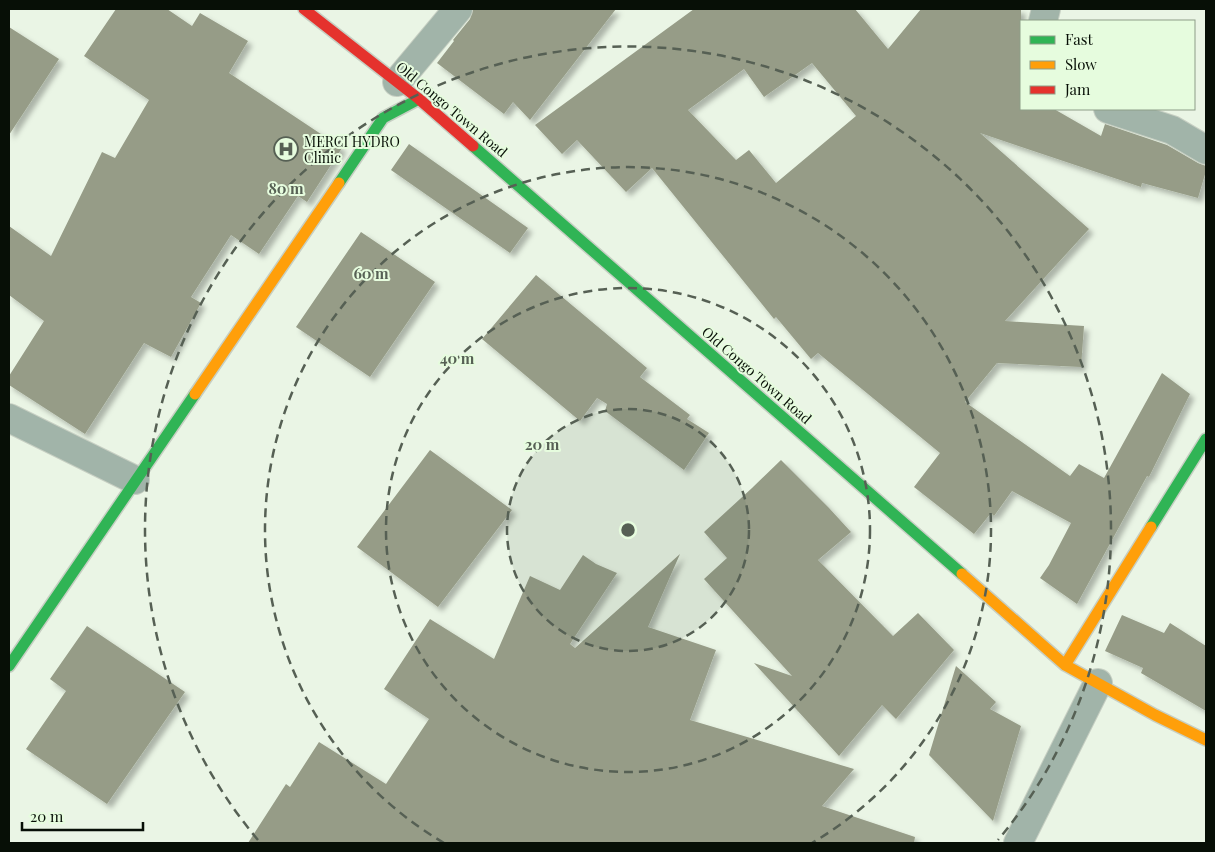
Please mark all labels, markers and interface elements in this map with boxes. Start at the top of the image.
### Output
legend [1020,20,1195,110]
text: Fast [1065,29,1094,49]
text: Slow [1065,54,1097,74]
street label: Old Congo Town Road [392,57,512,161]
text: Jam [1064,79,1091,99]
place label: MERCI HYDRO Clinic [304,132,400,167]
hospital icon: MERCI HYDRO Clinic [273,136,299,162]
text: 80 m [268,178,304,198]
text: 60 m [353,263,389,283]
street label: Old Congo Town Road [698,322,816,428]
text: 40 m [440,348,475,368]
text: 20 m [525,434,560,454]
centre of rings [619,521,637,539]
scale bar [22,800,144,832]
text: 20 m [30,806,64,826]

